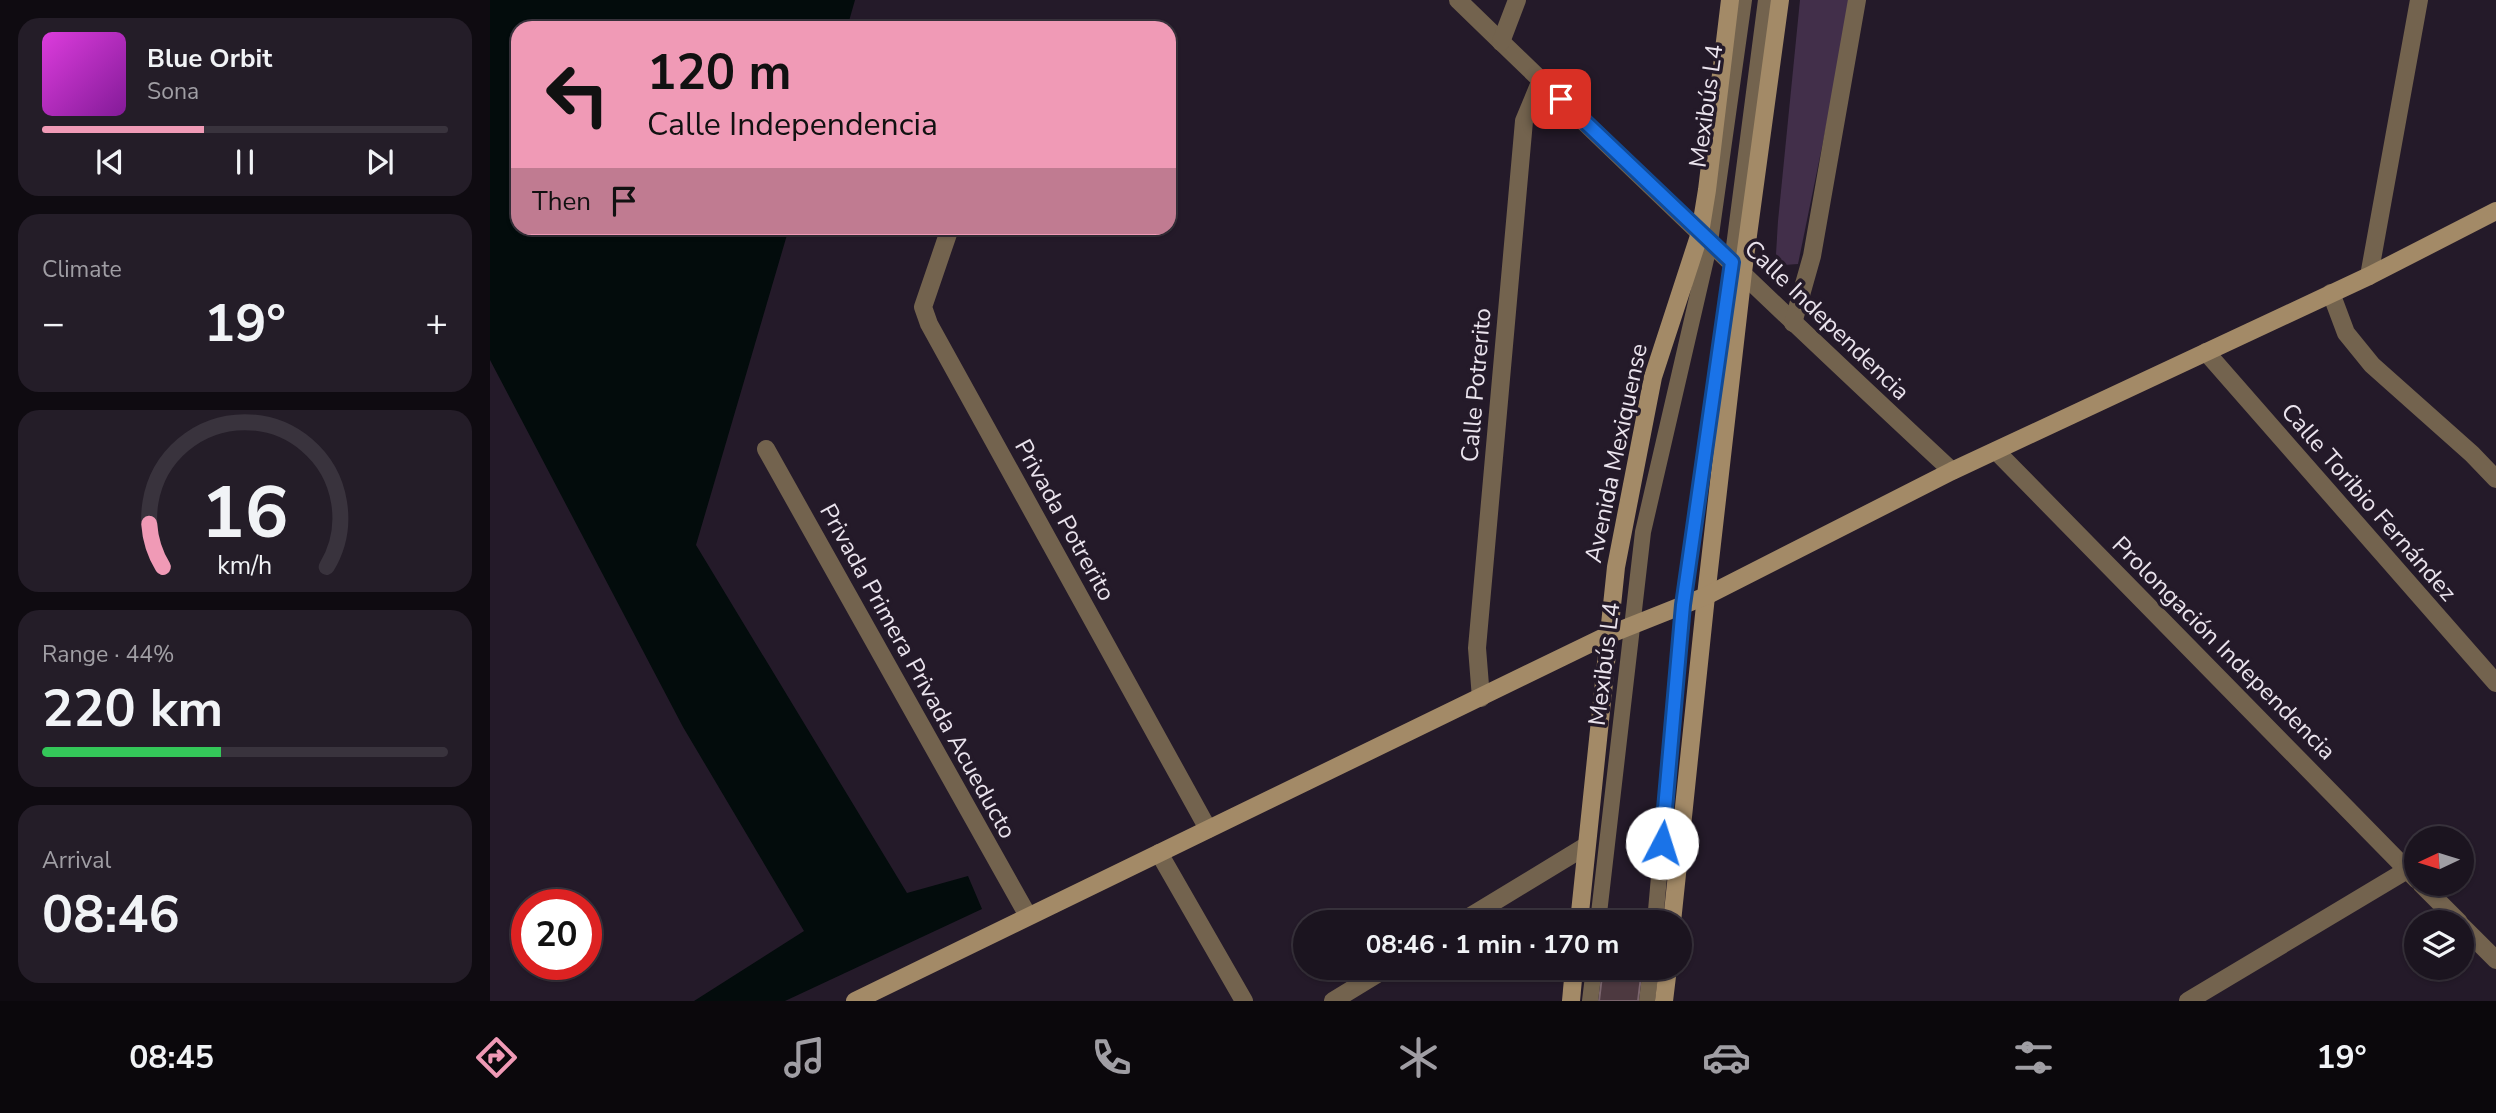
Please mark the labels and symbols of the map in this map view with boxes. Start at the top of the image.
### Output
street label: Mexibús L4 [1682,42,1730,170]
pin [1531,69,1591,129]
street label: Calle Independencia [1737,233,1917,407]
street label: Calle Potrerito [1453,307,1499,463]
street label: Avenida Mexiquense [1577,340,1655,566]
street label: Calle Toribio Fernández [2274,396,2464,608]
street label: Privada Potrerito [1007,433,1123,607]
street label: Privada Primera Privada Acueducto [812,498,1024,844]
street label: Prolongación Independencia [2105,529,2343,767]
street label: Mexibús L4 [1581,601,1627,727]
position arrow [1625,806,1699,880]
north arrow [2404,826,2474,896]
speed limit sign: 20 [511,889,602,980]

